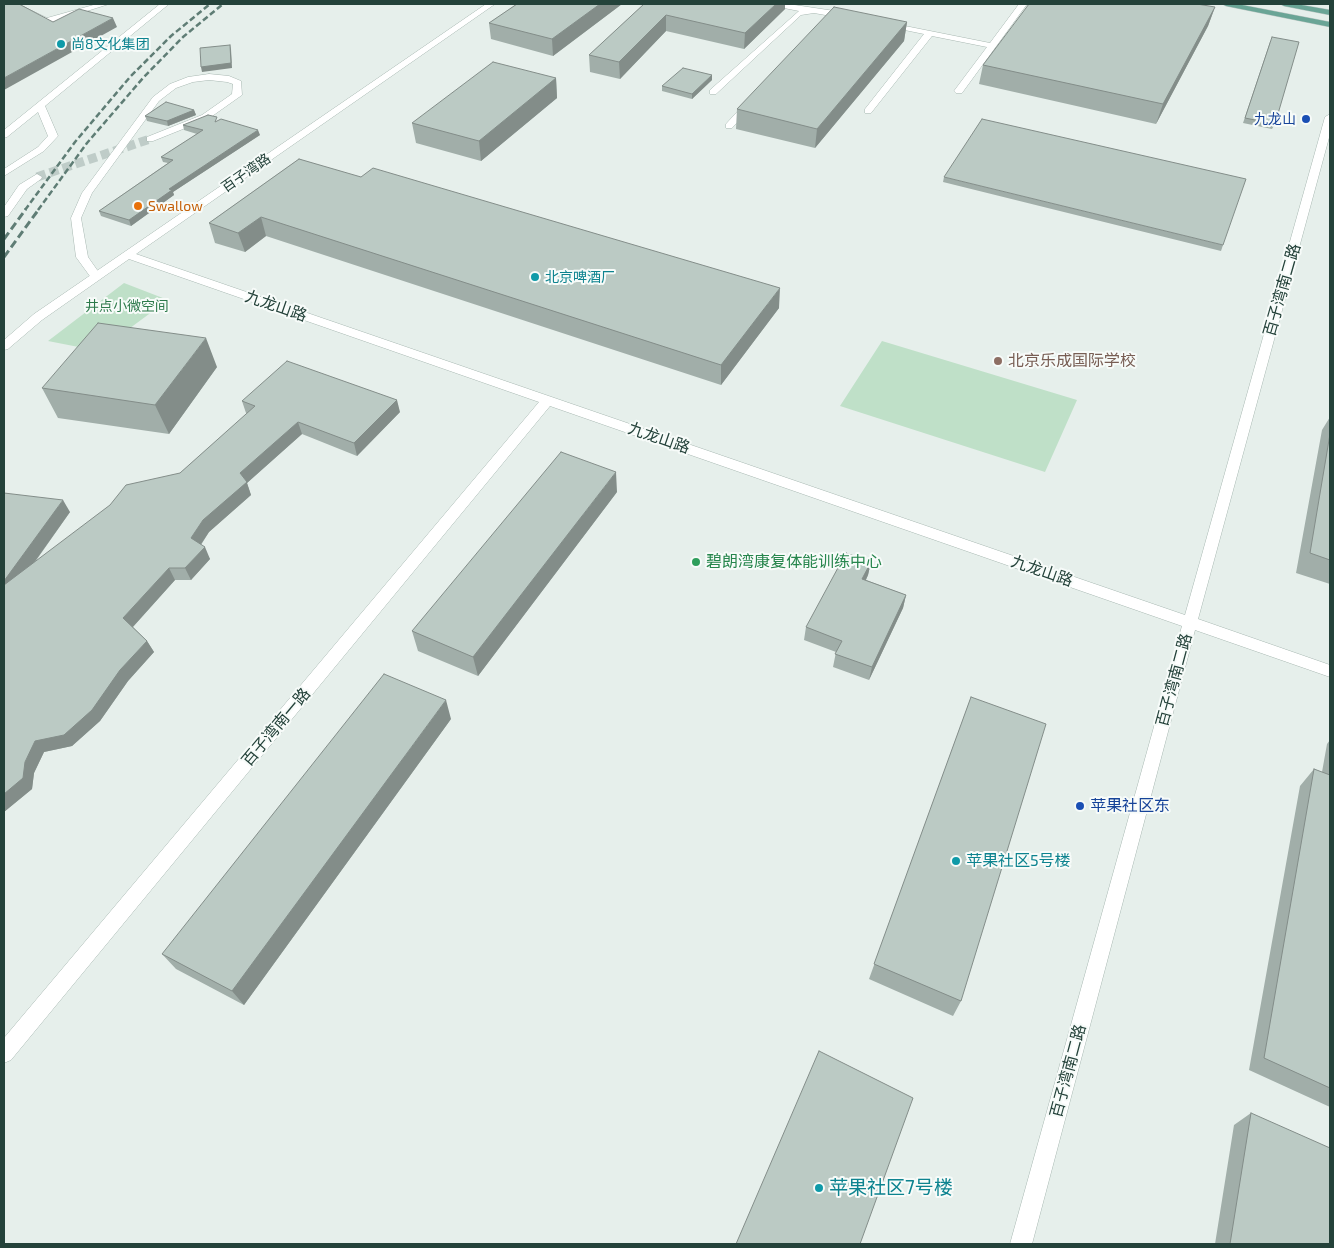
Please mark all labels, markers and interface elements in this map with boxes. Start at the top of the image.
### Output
place label: 尚8文化集团 [71,36,149,52]
marker: 尚8文化集团 [55,38,67,50]
place label: 九龙山 [1254,111,1296,127]
marker: 九龙山 [1300,113,1312,125]
street label: 百子湾路 [218,150,274,196]
place label: Swallow [148,198,203,214]
marker: Swallow [132,200,144,212]
street label: 百子湾南二路 [1260,241,1304,339]
place label: 北京啤酒厂 [545,269,615,285]
marker: 北京啤酒厂 [529,271,541,283]
street label: 九龙山路 [243,287,309,325]
park label: 井点小微空间 [85,298,169,314]
place label: 北京乐成国际学校 [1008,351,1136,371]
marker: 北京乐成国际学校 [992,355,1004,367]
street label: 九龙山路 [626,419,692,457]
place label: 碧朗湾康复体能训练中心 [706,552,882,572]
street label: 九龙山路 [1009,552,1075,590]
marker: 碧朗湾康复体能训练中心 [690,556,702,568]
street label: 百子湾南二路 [1152,631,1196,729]
street label: 百子湾南一路 [238,684,314,770]
place label: 苹果社区东 [1090,796,1170,816]
marker: 苹果社区东 [1074,800,1086,812]
place label: 苹果社区5号楼 [966,851,1071,871]
marker: 苹果社区5号楼 [950,855,962,867]
street label: 百子湾南二路 [1046,1022,1090,1120]
place label: 苹果社区7号楼 [829,1177,953,1199]
marker: 苹果社区7号楼 [813,1182,825,1194]

